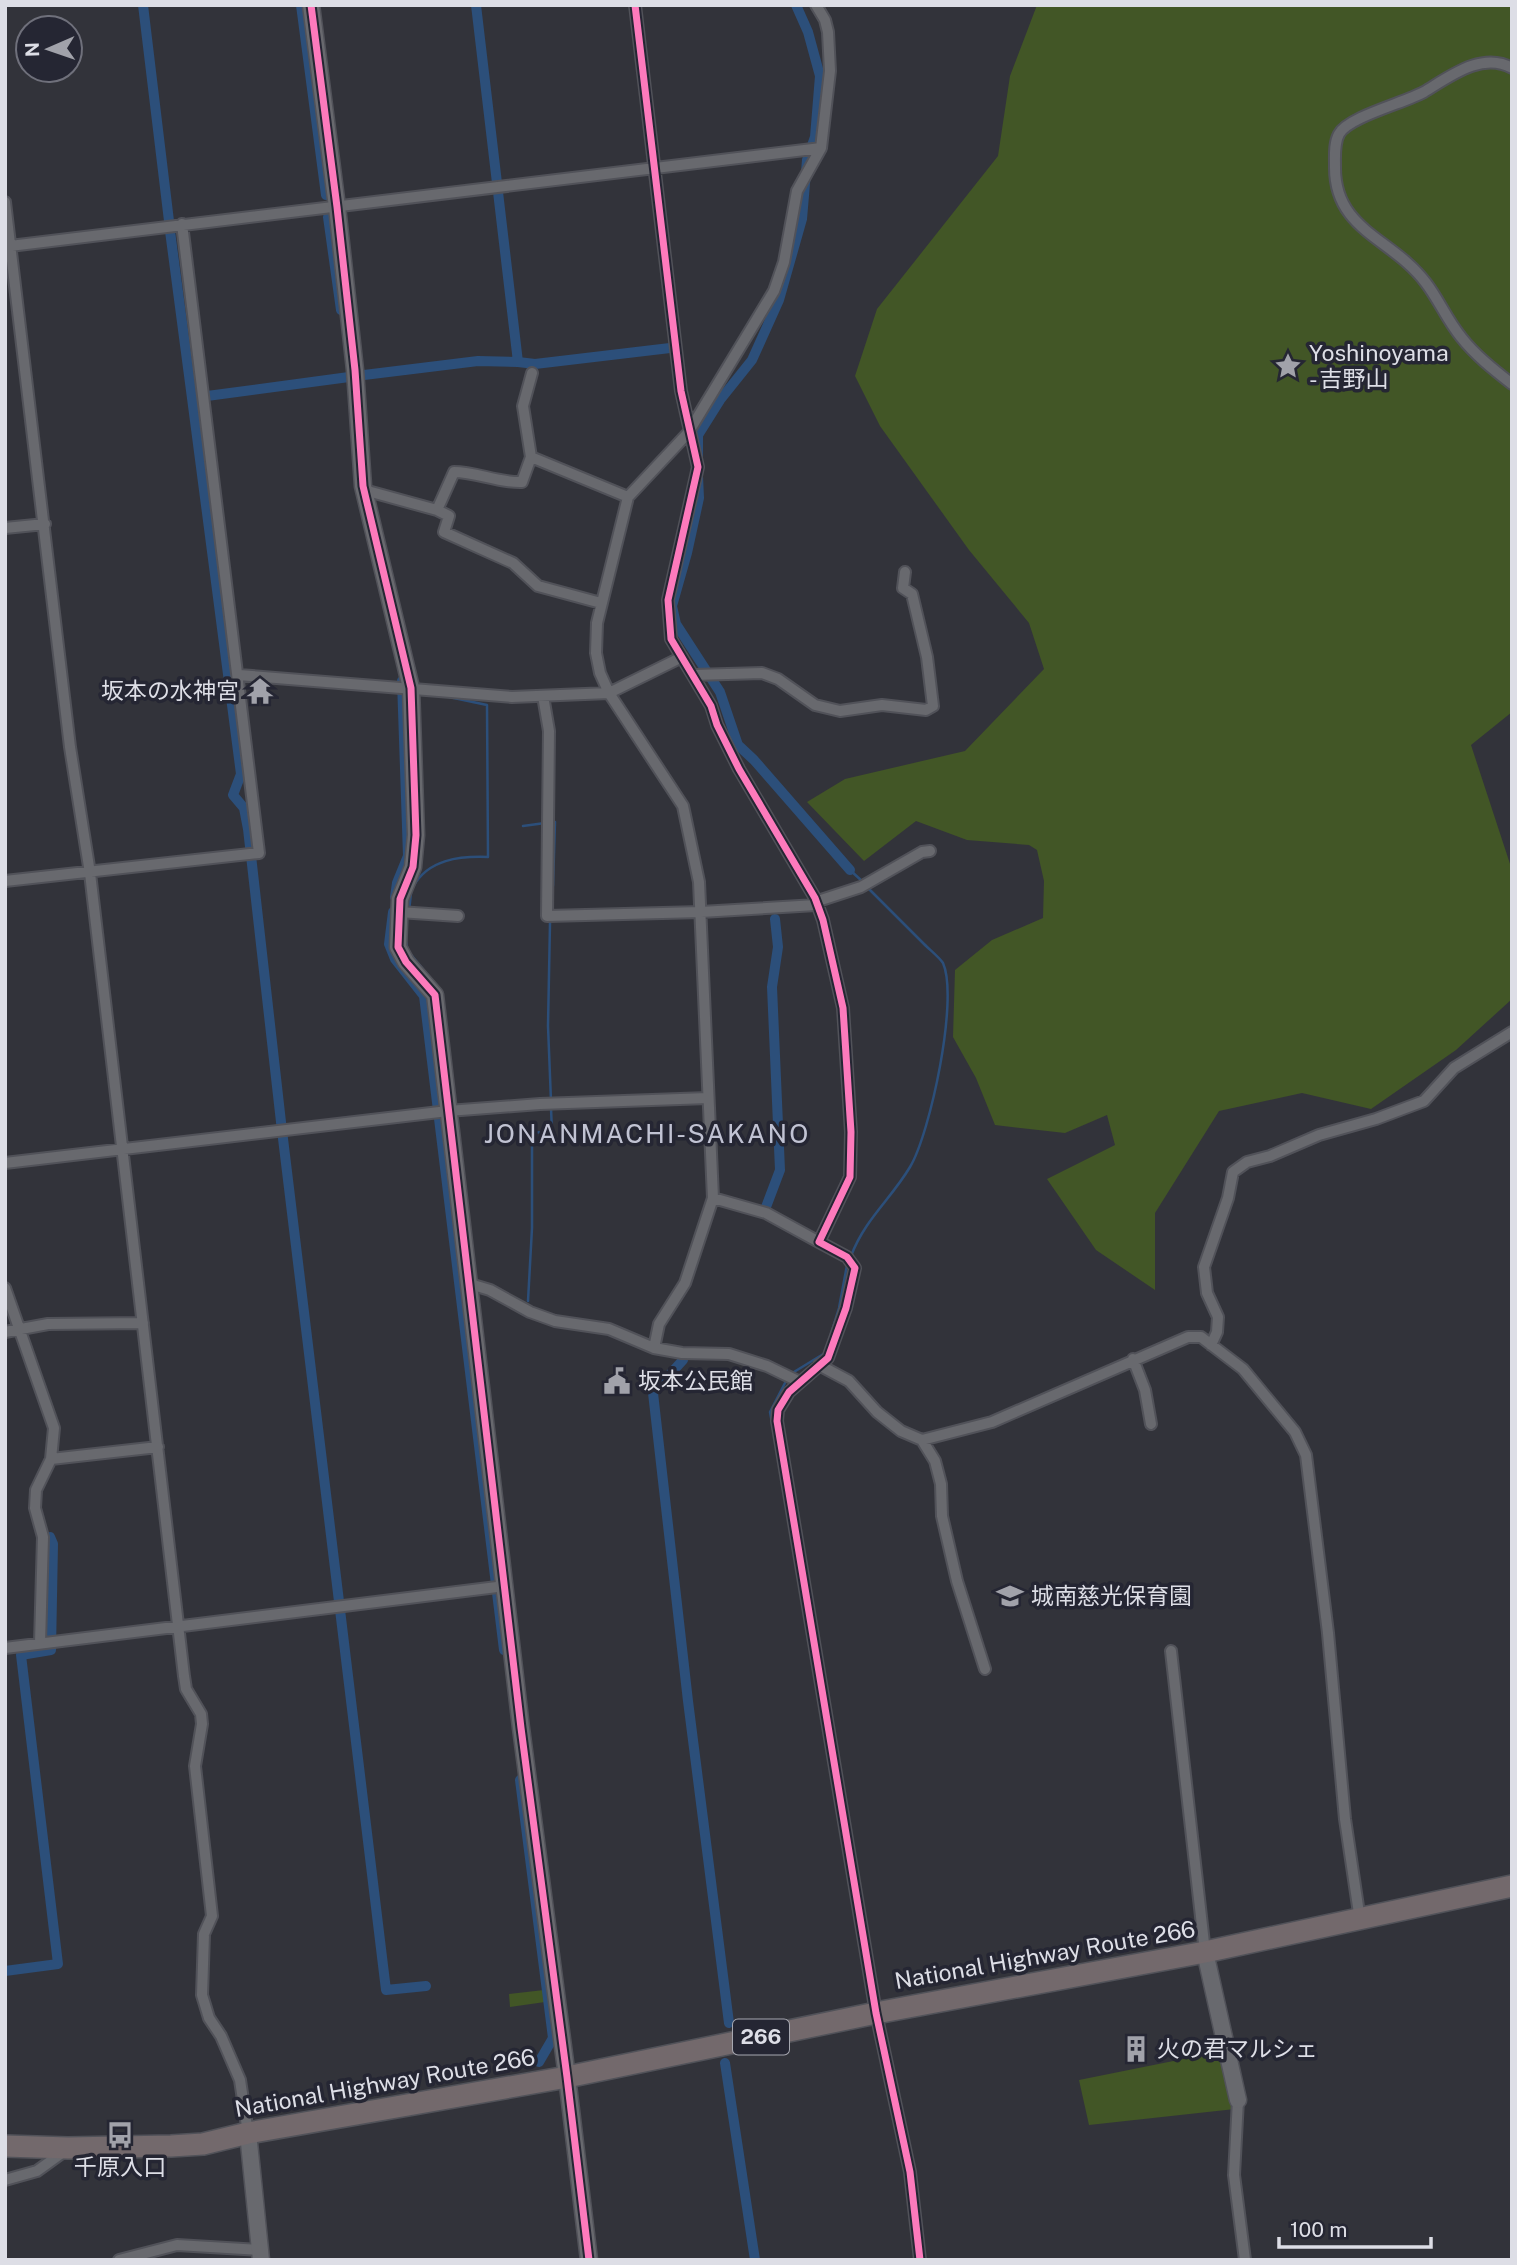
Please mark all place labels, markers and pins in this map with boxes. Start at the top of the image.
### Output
place label: Yoshinoyama - 吉野山 [1309,339,1449,392]
place icon: Yoshinoyama - 吉野山 [1273,351,1303,381]
temple icon: 坂本の水神宮 [245,676,275,706]
place label: 坂本の水神宮 [101,677,239,704]
public building icon: 坂本公民館 [602,1366,632,1396]
place label: 坂本公民館 [638,1367,753,1394]
school or university icon: 城南慈光保育園 [995,1581,1025,1611]
place label: 城南慈光保育園 [1031,1582,1192,1609]
building icon: 火の君マルシェ [1121,2034,1151,2064]
place label: 火の君マルシェ [1157,2035,1318,2062]
bus stop icon: 千原入口 [105,2120,135,2150]
place label: 千原入口 [74,2153,166,2180]

